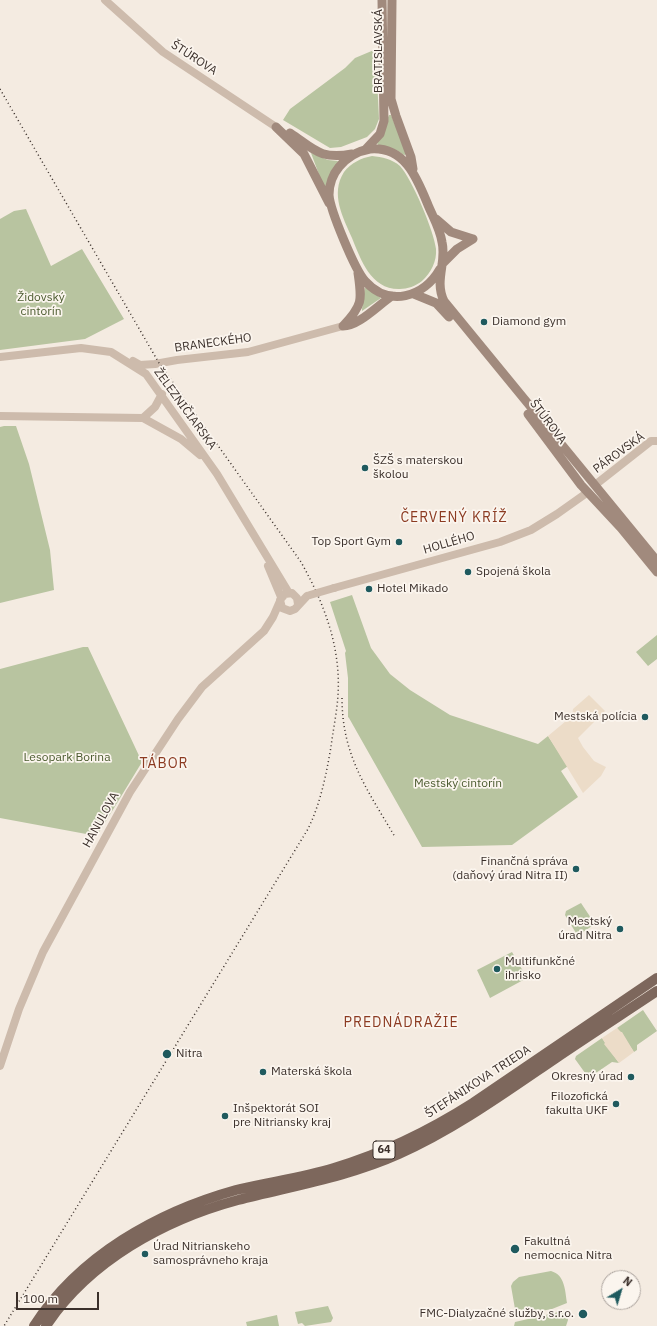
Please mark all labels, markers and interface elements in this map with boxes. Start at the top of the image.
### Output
street label: BRATISLAVSKÁ [372,9,386,93]
street label: ŠTÚROVA [168,38,220,78]
park label: Židovský cintorín [17,291,65,319]
place label: Diamond gym [492,315,566,329]
marker: Diamond gym [479,317,489,327]
street label: BRANECKÉHO [174,330,252,356]
street label: ŽELEZNIČIARSKA [151,365,219,453]
street label: ŠTÚROVA [527,397,569,447]
street label: PÁROVSKÁ [591,430,647,476]
place label: ŠZŠ s materskou školou [373,454,463,482]
marker: ŠZŠ s materskou školou [360,463,370,473]
district label: ČERVENÝ KRÍŽ [400,510,508,526]
street label: HOLLÉHO [422,529,476,557]
place label: Top Sport Gym [311,535,391,549]
marker: Top Sport Gym [394,537,404,547]
place label: Spojená škola [476,565,551,579]
marker: Spojená škola [463,567,473,577]
place label: Hotel Mikado [377,582,448,596]
marker: Hotel Mikado [364,584,374,594]
place label: Mestská polícia [554,710,637,724]
marker: Mestská polícia [640,712,650,722]
park label: Lesopark Borina [23,751,111,765]
district label: TÁBOR [139,756,189,772]
park label: Mestský cintorín [414,777,502,791]
street label: HANULOVA [80,790,122,850]
place label: Finančná správa (daňový úrad Nitra II) [452,855,568,883]
marker: Finančná správa (daňový úrad Nitra II) [571,864,581,874]
place label: Mestský úrad Nitra [558,915,612,943]
marker: Mestský úrad Nitra [615,924,625,934]
place label: Multifunkčné ihrisko [505,955,575,983]
marker: Multifunkčné ihrisko [492,964,502,974]
district label: PREDNÁDRAŽIE [343,1015,459,1031]
street label: ŠTEFÁNIKOVA TRIEDA [423,1043,533,1121]
place label: Nitra [176,1047,202,1061]
marker: Nitra [161,1048,173,1060]
place label: Materská škola [271,1065,352,1079]
marker: Materská škola [258,1067,268,1077]
place label: Okresný úrad [551,1070,623,1084]
marker: Okresný úrad [626,1072,636,1082]
place label: Filozofická fakulta UKF [546,1090,608,1118]
marker: Filozofická fakulta UKF [611,1099,621,1109]
place label: Inšpektorát SOI pre Nitriansky kraj [233,1102,331,1130]
marker: Inšpektorát SOI pre Nitriansky kraj [220,1111,230,1121]
road number: 64 [373,1141,395,1159]
place label: Fakultná nemocnica Nitra [524,1235,612,1263]
place label: Úrad Nitrianskeho samosprávneho kraja [153,1240,268,1268]
marker: Fakultná nemocnica Nitra [509,1243,521,1255]
marker: Úrad Nitrianskeho samosprávneho kraja [140,1249,150,1259]
north arrow [601,1270,641,1310]
text: N [620,1273,635,1289]
scale bar [18,1284,101,1310]
text: 100 m [23,1291,58,1306]
place label: FMC-Dialyzačné služby, s.r.o. [420,1307,574,1321]
marker: FMC-Dialyzačné služby, s.r.o. [577,1308,589,1320]

